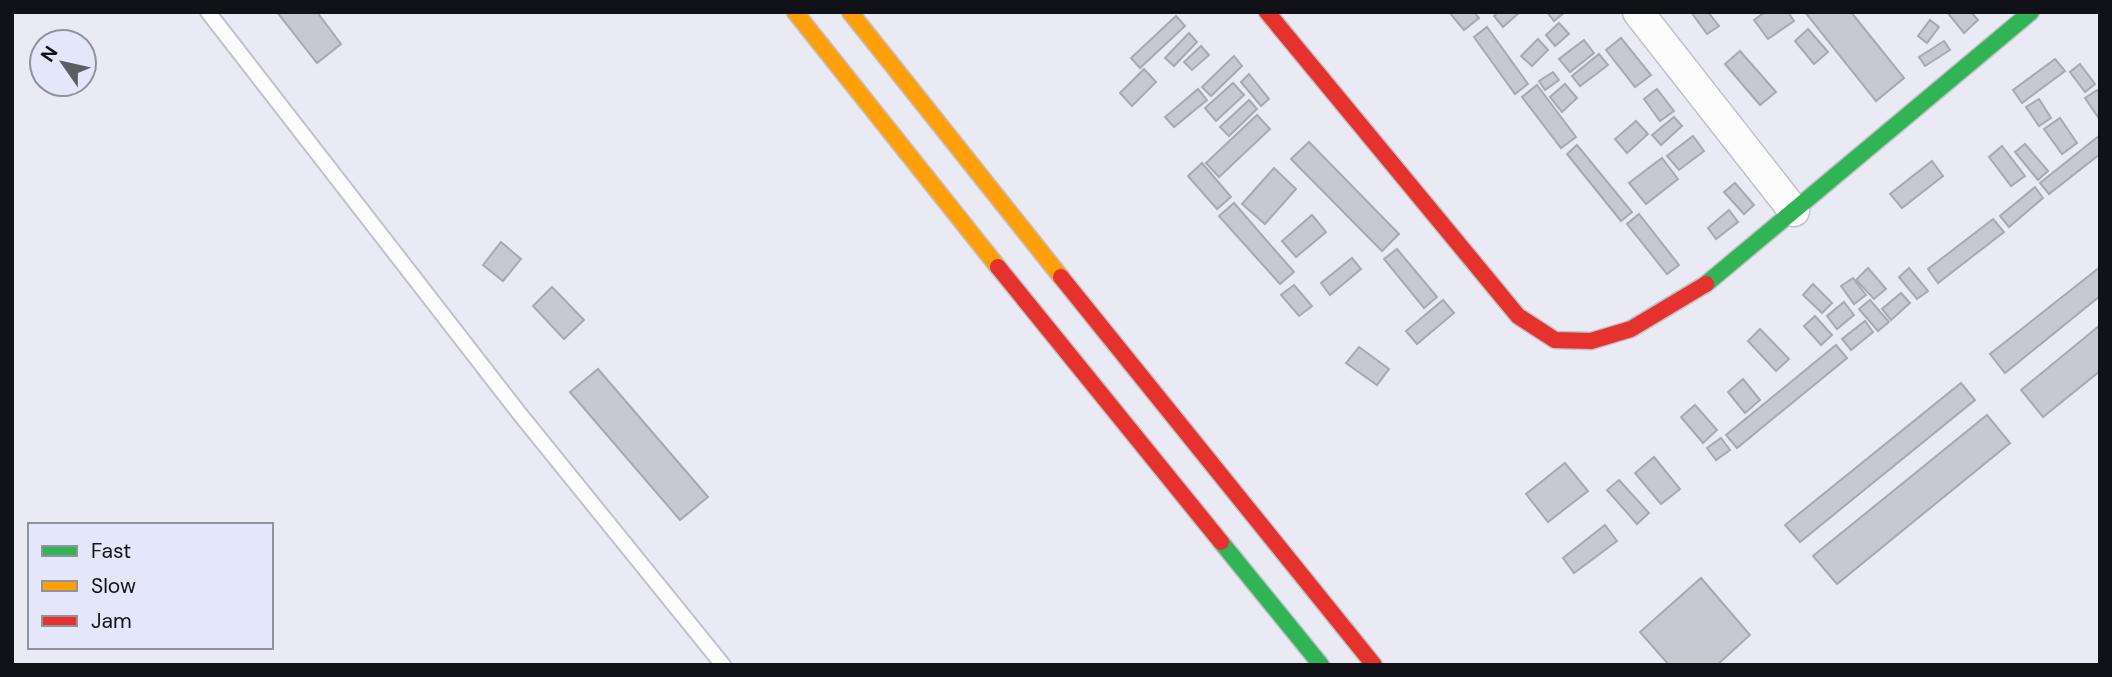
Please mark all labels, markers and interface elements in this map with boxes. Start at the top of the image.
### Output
north arrow [28,28,98,98]
text: N [35,41,64,67]
legend [28,523,273,649]
text: Fast [91,537,131,565]
text: Slow [91,572,136,600]
text: Jam [91,607,132,635]

